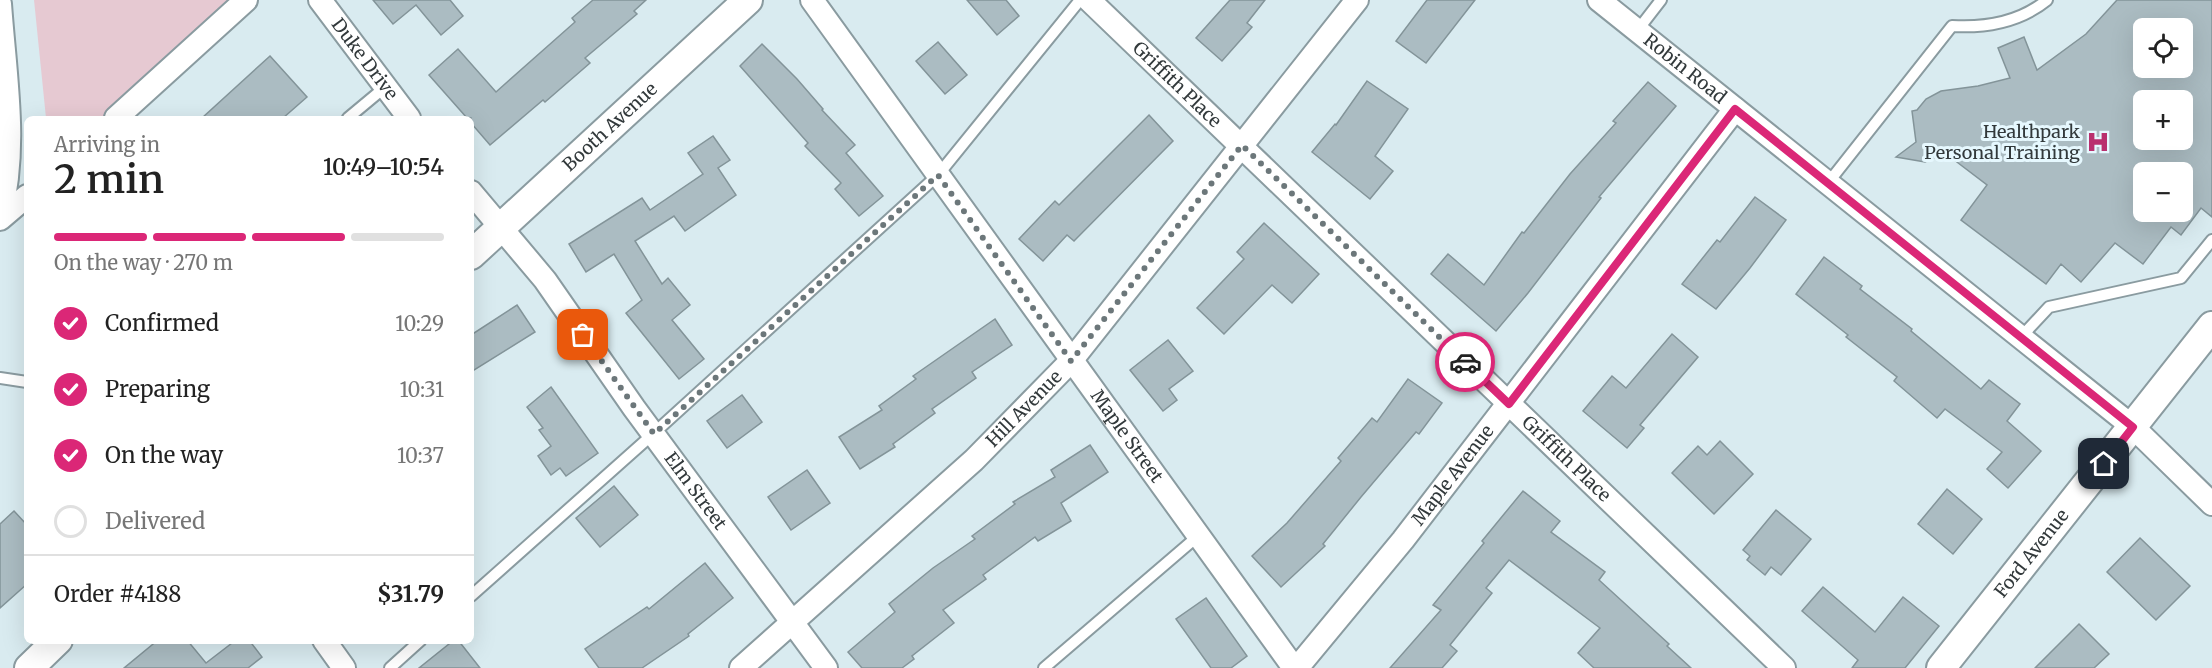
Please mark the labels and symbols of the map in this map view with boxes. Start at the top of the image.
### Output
street label: Duke Drive [327,13,403,104]
street label: Robin Road [1639,28,1731,108]
street label: Griffith Place [1128,36,1227,132]
street label: Booth Avenue [558,77,662,176]
place label: Healthpark Personal Training [1924,120,2081,164]
hospital icon: Healthpark Personal Training [2085,129,2111,155]
pin [557,309,608,360]
courier [1435,332,1495,392]
street label: Hill Avenue [981,365,1067,452]
street label: Maple Street [1086,385,1168,487]
street label: Griffith Place [1517,410,1616,506]
street label: Maple Avenue [1407,420,1498,530]
pin [2078,438,2129,489]
street label: Elm Street [659,447,732,534]
street label: Ford Avenue [1989,504,2073,602]

